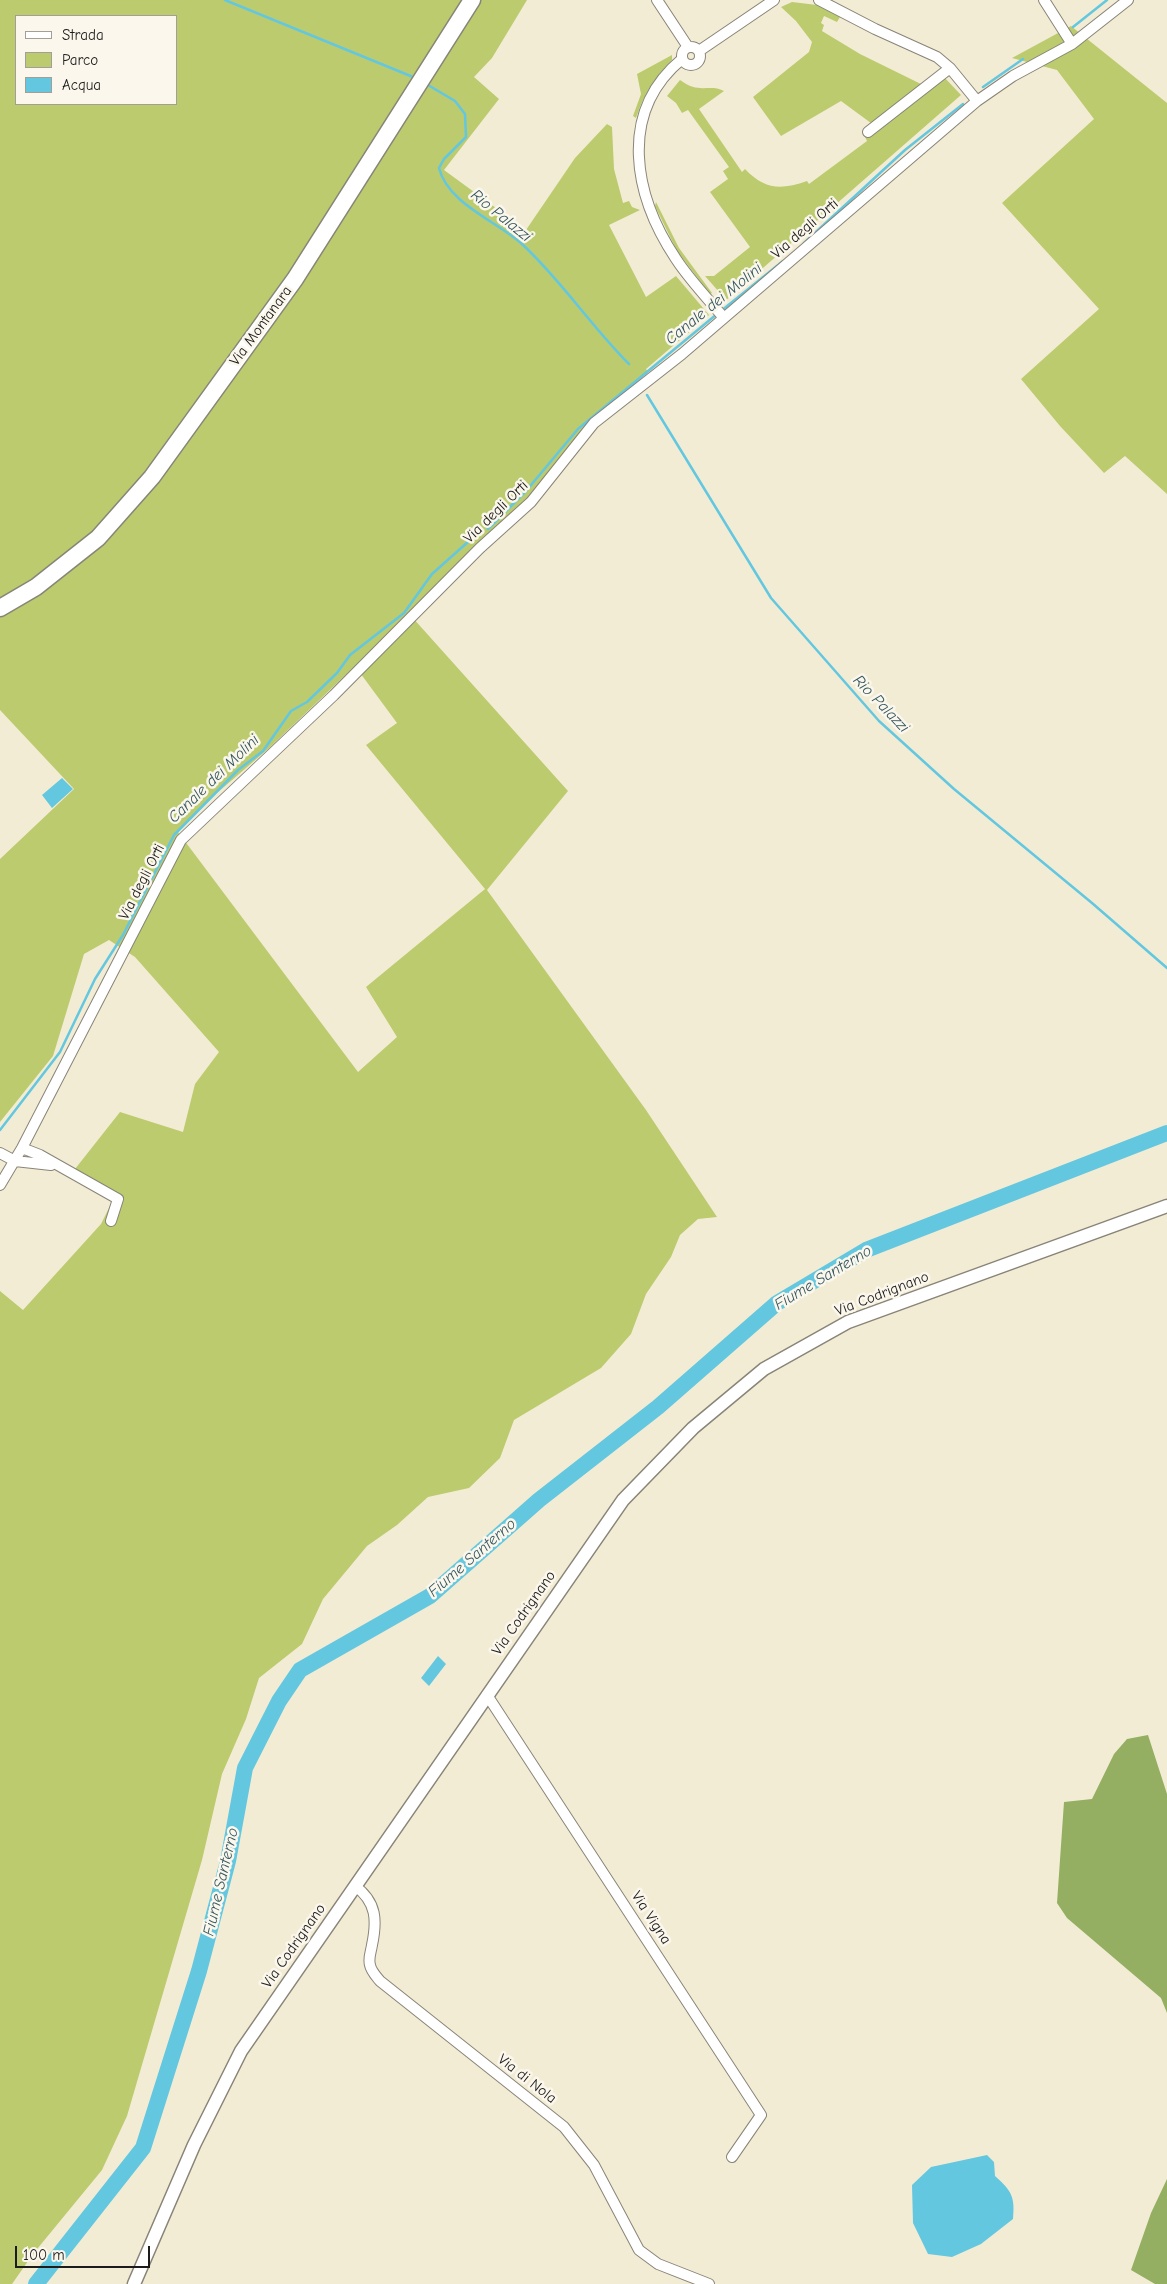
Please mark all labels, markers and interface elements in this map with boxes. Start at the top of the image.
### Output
legend [15,15,178,105]
text: Strada [62,26,104,44]
text: Parco [62,51,98,69]
text: Acqua [62,76,101,94]
water label: Rio Palazzi [467,186,535,246]
street label: Via degli Orti [768,195,842,263]
water label: Canale dei Molini [662,259,766,349]
street label: Via Montanara [226,283,296,369]
street label: Via degli Orti [460,477,532,547]
water label: Rio Palazzi [849,671,913,737]
water label: Canale dei Molini [165,731,263,827]
street label: Via degli Orti [115,841,169,923]
water label: Fiume Santerno [771,1241,875,1315]
street label: Via Codrignano [833,1268,931,1320]
water label: Fiume Santerno [424,1515,520,1601]
street label: Via Codrignano [488,1567,560,1659]
water label: Fiume Santerno [199,1826,243,1938]
street label: Via Vigna [627,1888,675,1948]
street label: Via Codrignano [258,1900,330,1992]
street label: Via di Nola [494,2051,560,2107]
scale bar [18,2236,152,2268]
text: 100 m [23,2246,65,2264]

